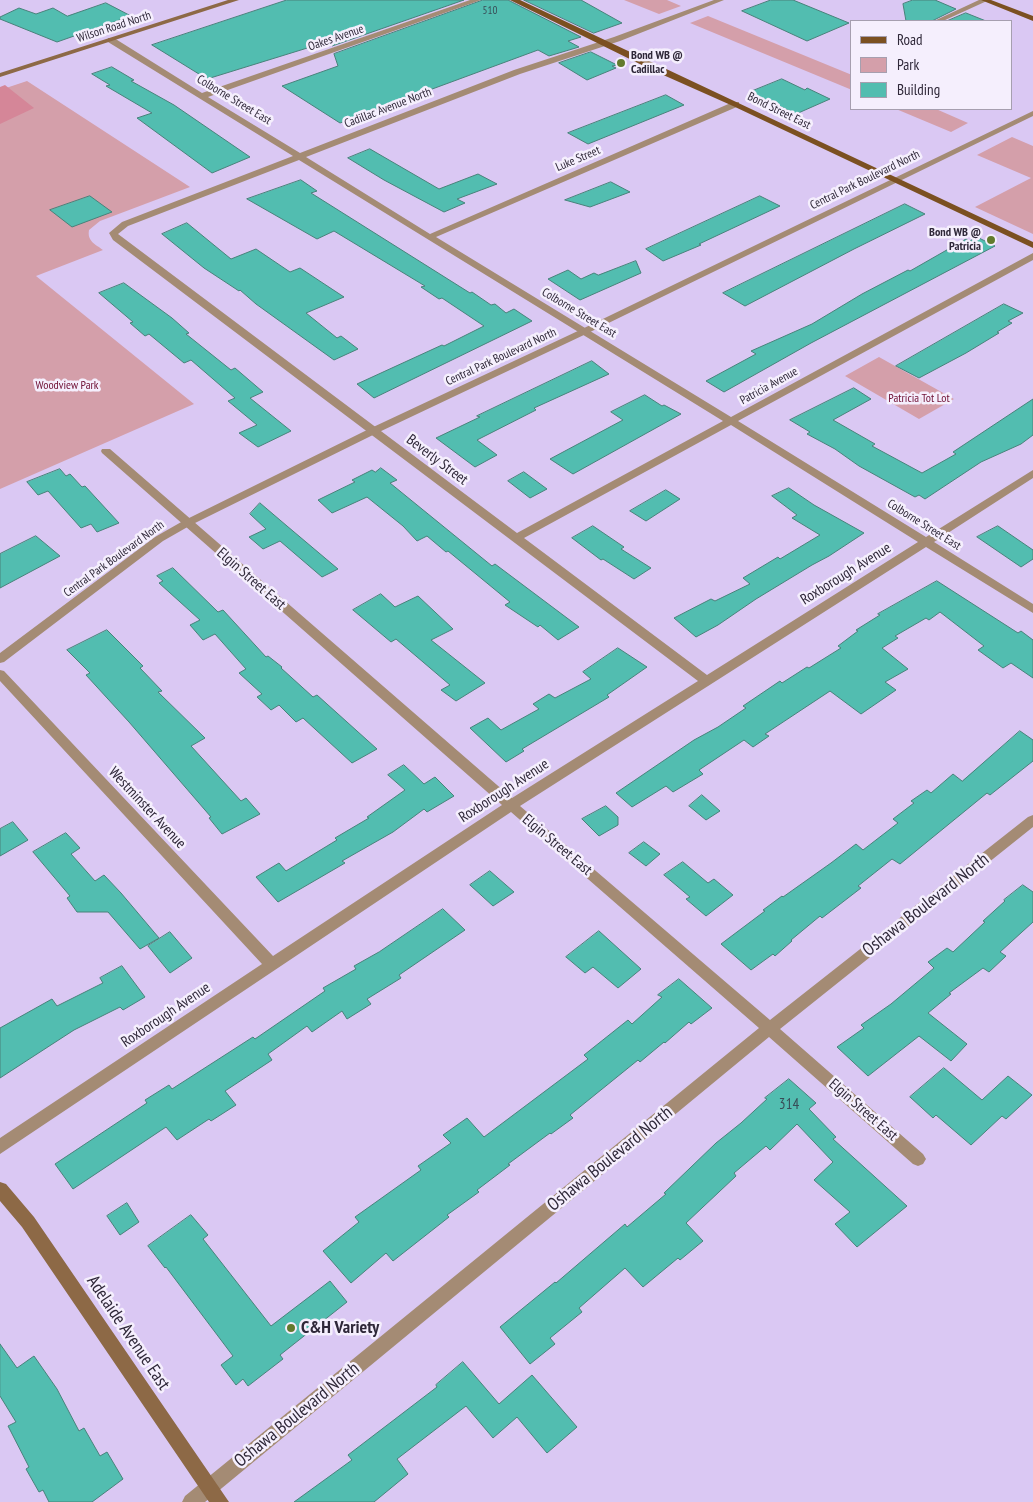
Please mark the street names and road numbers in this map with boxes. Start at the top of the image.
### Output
street label: Wilson Road North [75,8,153,46]
street label: Oakes Avenue [306,22,366,54]
street label: Colborne Street East [194,72,274,128]
street label: Cadillac Avenue North [343,85,433,131]
street label: Bond Street East [745,90,813,132]
street label: Luke Street [554,143,602,175]
street label: Central Park Boulevard North [808,147,922,213]
street label: Colborne Street East [539,285,619,341]
street label: Central Park Boulevard North [443,325,559,389]
street label: Patricia Avenue [738,364,800,408]
street label: Beverly Street [403,431,471,489]
street label: Colborne Street East [884,497,964,553]
street label: Central Park Boulevard North [61,518,167,600]
street label: Roxborough Avenue [797,539,895,609]
street label: Elgin Street East [213,544,289,614]
street label: Roxborough Avenue [456,755,552,827]
street label: Westminster Avenue [105,763,189,853]
street label: Elgin Street East [519,811,595,879]
street label: Oshawa Boulevard North [858,849,994,961]
street label: Roxborough Avenue [118,979,214,1051]
street label: Elgin Street East [825,1075,901,1145]
street label: Oshawa Boulevard North [543,1102,677,1216]
street label: Adelaide Avenue East [82,1272,174,1394]
street label: Oshawa Boulevard North [230,1358,364,1472]

